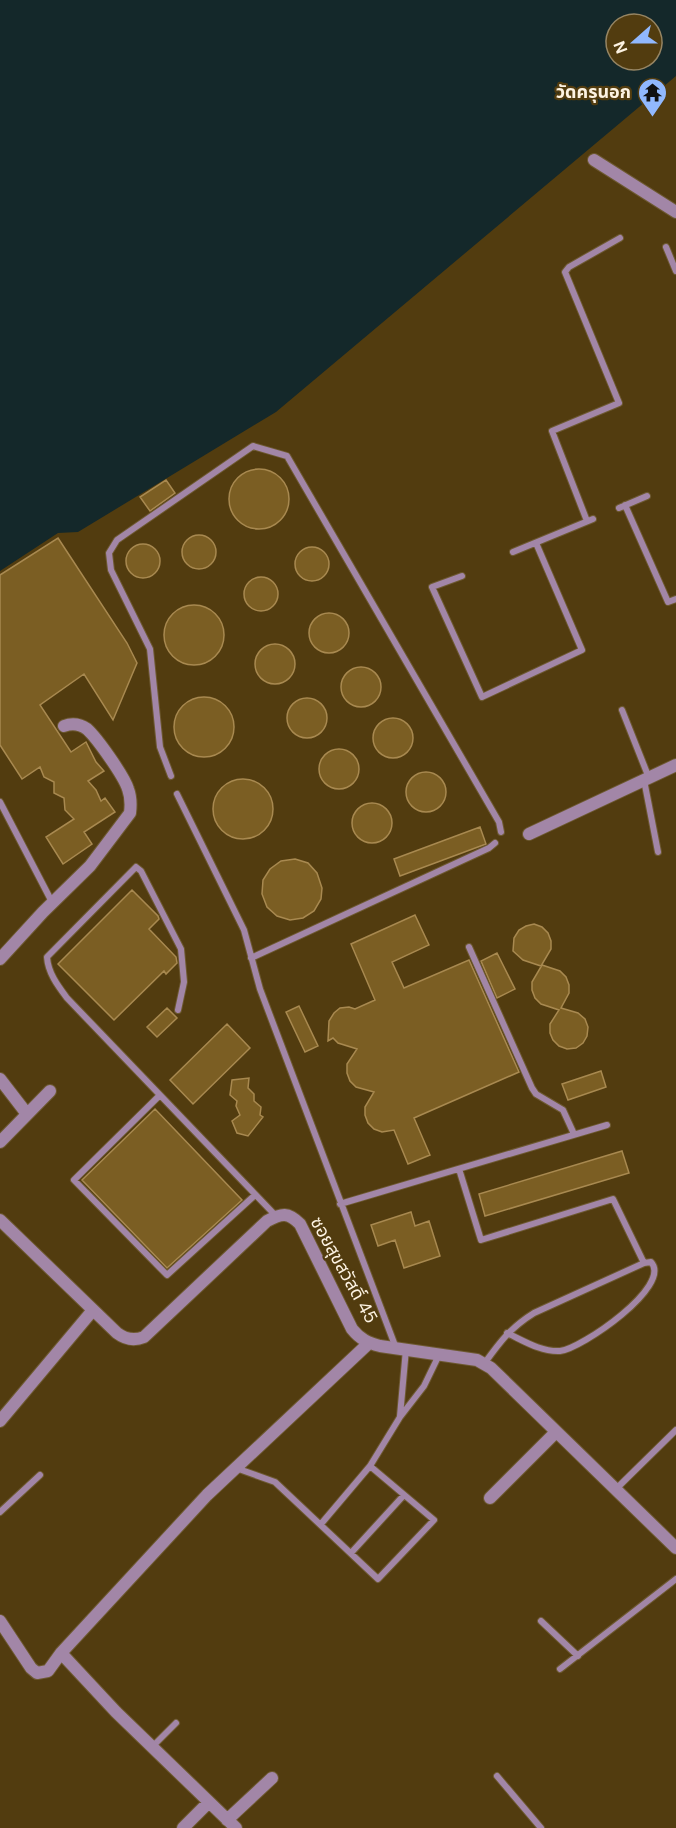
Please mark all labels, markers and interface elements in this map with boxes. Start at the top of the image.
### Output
north arrow [604,12,664,72]
text: N [609,38,632,56]
temple icon: วัดครุนอก [636,76,668,118]
place label: วัดครุนอก [556,80,631,104]
street label: ซอยสุขสวัสดิ์ 45 [305,1212,383,1328]

